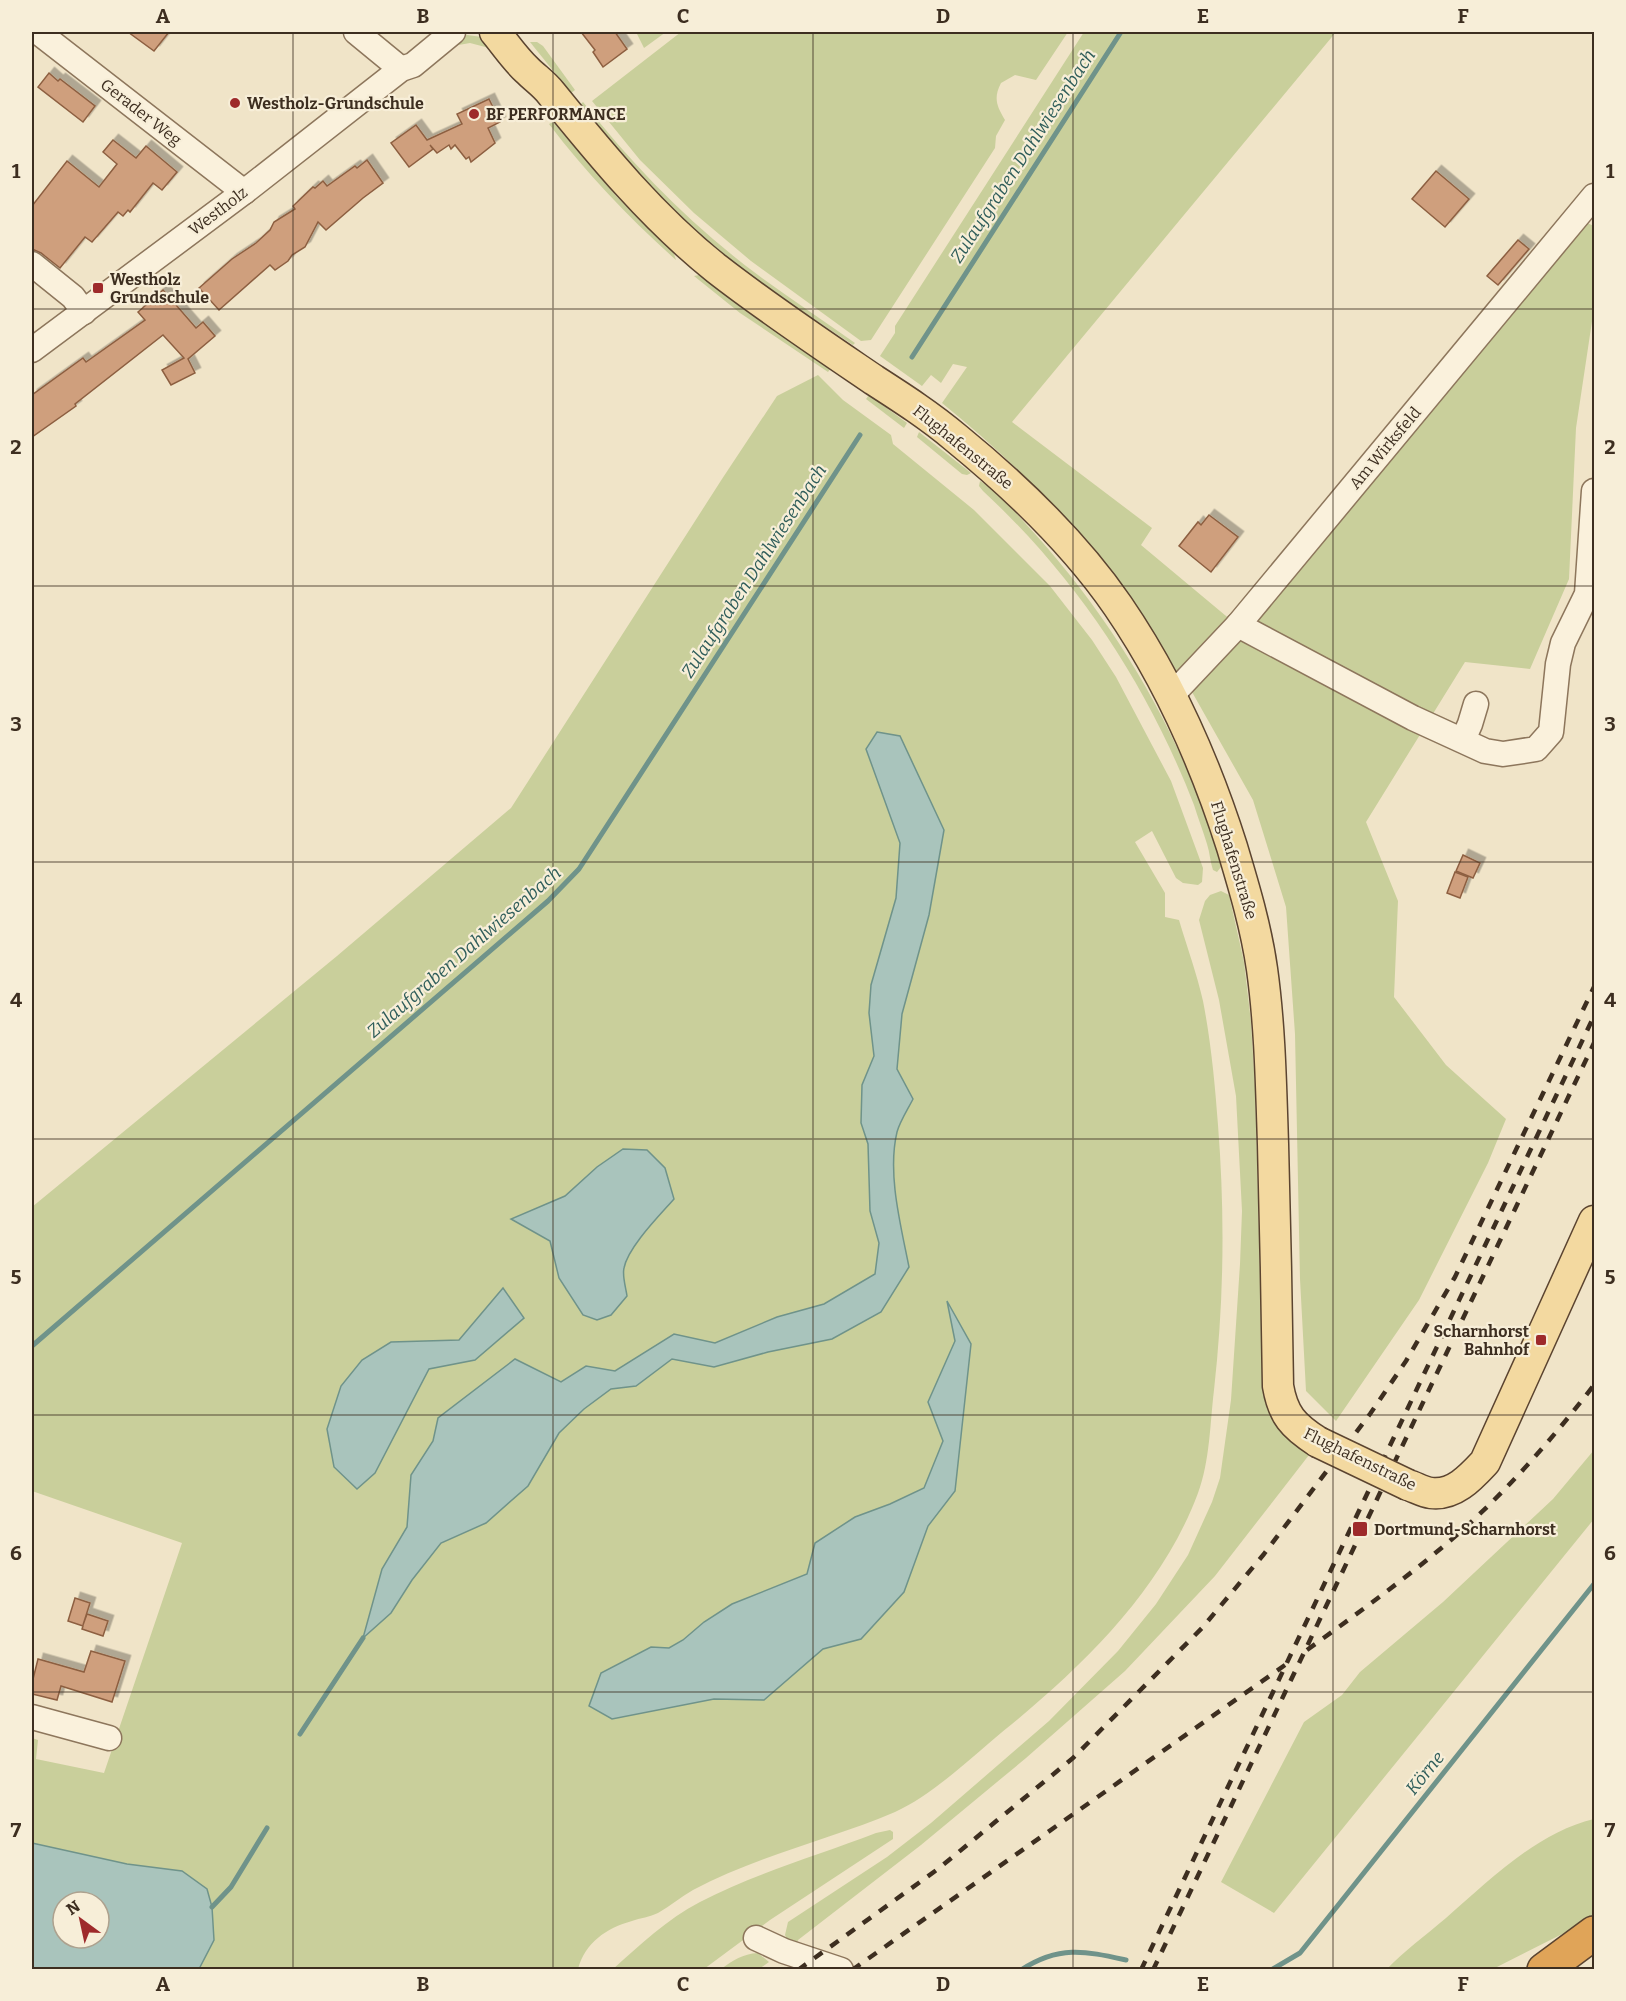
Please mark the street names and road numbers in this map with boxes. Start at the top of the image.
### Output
street label: Gerader Weg [97,75,185,149]
street label: Westholz [185,183,251,239]
street label: Flughafenstraße [909,401,1017,493]
street label: Am Wirksfeld [1345,403,1425,493]
street label: Flughafenstraße [1207,798,1261,922]
street label: Flughafenstraße [1301,1424,1419,1494]

